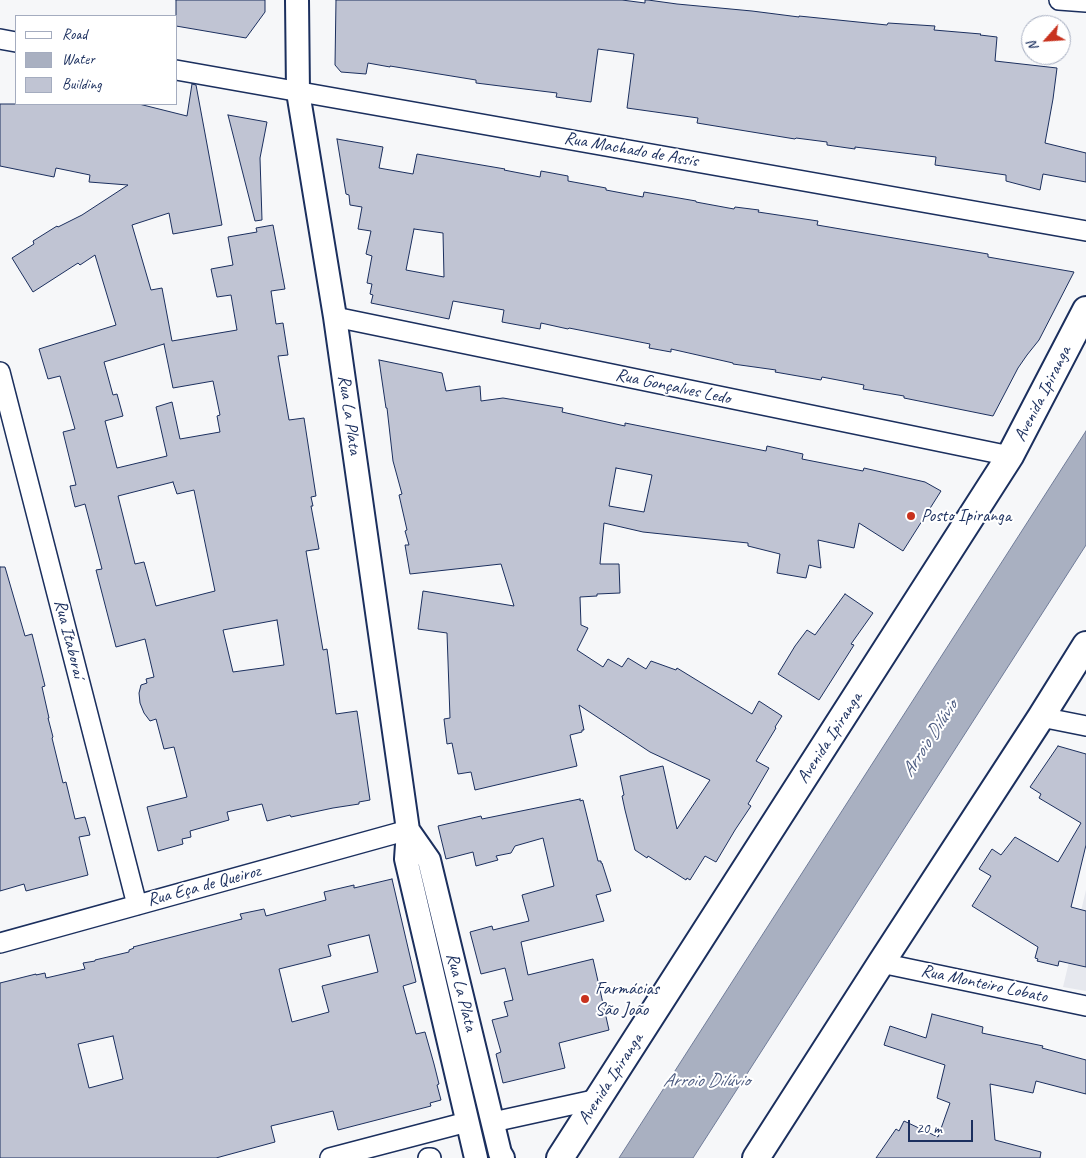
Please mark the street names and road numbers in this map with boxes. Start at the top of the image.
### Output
street label: Rua Machado de Assis [562,128,700,172]
street label: Avenida Ipiranga [1010,343,1076,445]
street label: Rua Gonçalves Ledo [613,364,733,410]
street label: Rua La Plata [333,374,365,456]
street label: Rua Itaboraí [49,598,89,680]
street label: Avenida Ipiranga [793,688,867,788]
street label: Rua Eça de Queiroz [145,861,263,911]
street label: Rua La Plata [441,951,481,1033]
street label: Rua Monteiro Lobato [919,960,1049,1008]
street label: Avenida Ipiranga [574,1029,648,1129]

